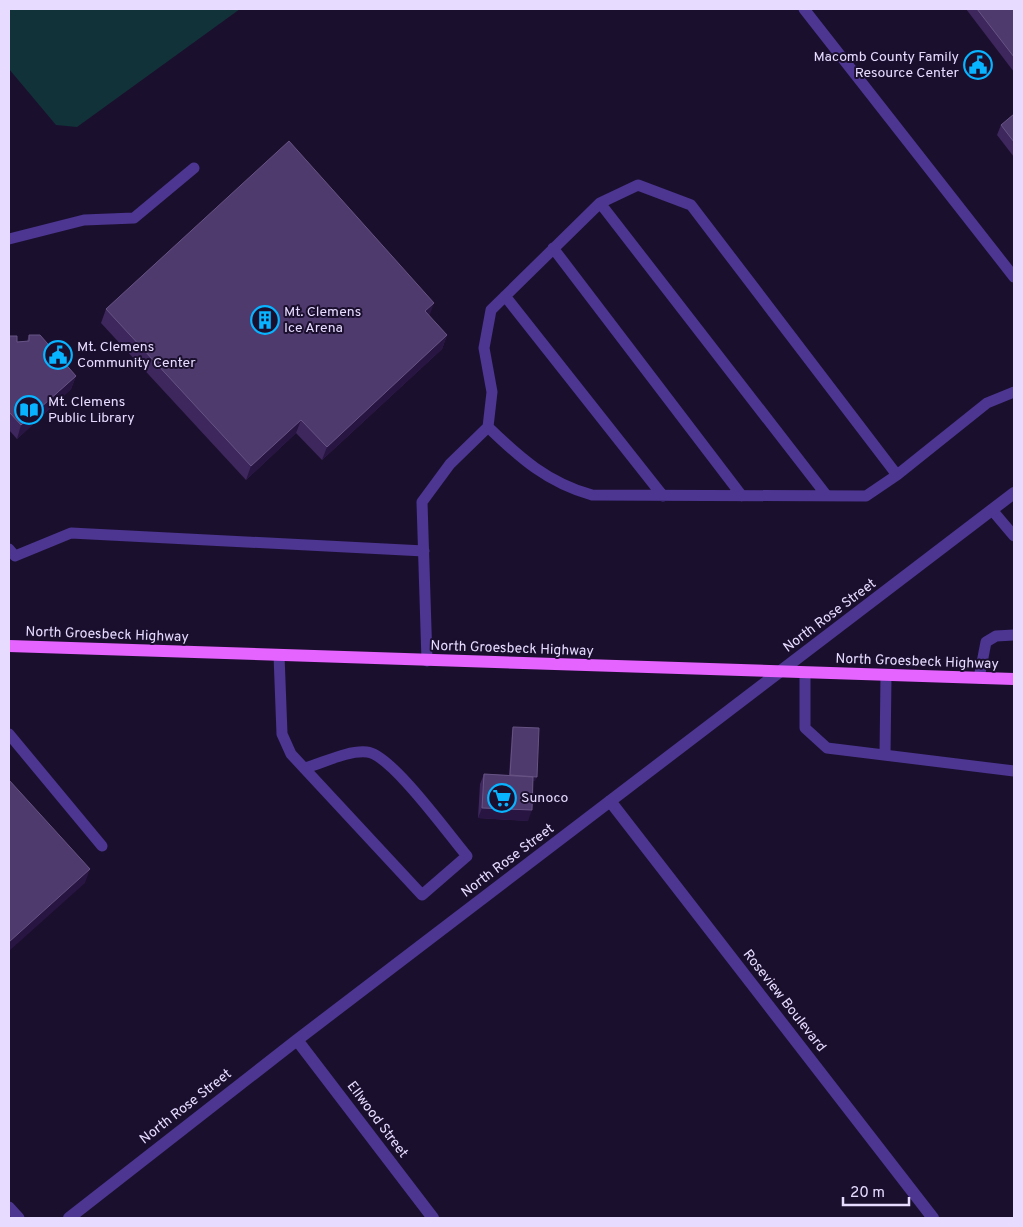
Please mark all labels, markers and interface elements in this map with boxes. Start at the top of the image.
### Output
place label: Macomb County Family Resource Center [814,49,960,82]
public building icon: Macomb County Family Resource Center [963,50,993,80]
place label: Mt. Clemens Ice Arena [284,304,361,337]
building icon: Mt. Clemens Ice Arena [250,305,280,335]
place label: Mt. Clemens Community Center [77,339,196,372]
public building icon: Mt. Clemens Community Center [43,340,73,370]
place label: Mt. Clemens Public Library [48,394,135,427]
library icon: Mt. Clemens Public Library [14,395,44,425]
street label: North Rose Street [780,576,880,656]
street label: North Groesbeck Highway [25,624,189,646]
street label: North Groesbeck Highway [430,638,594,660]
street label: North Groesbeck Highway [835,651,999,673]
supermarket icon: Sunoco [487,783,517,813]
place label: Sunoco [521,790,569,807]
street label: North Rose Street [458,821,558,901]
street label: Roseview Boulevard [739,946,829,1056]
street label: North Rose Street [137,1066,235,1148]
street label: Ellwood Street [343,1078,411,1162]
scale bar [843,1174,909,1206]
text: 20 m [850,1184,885,1203]

